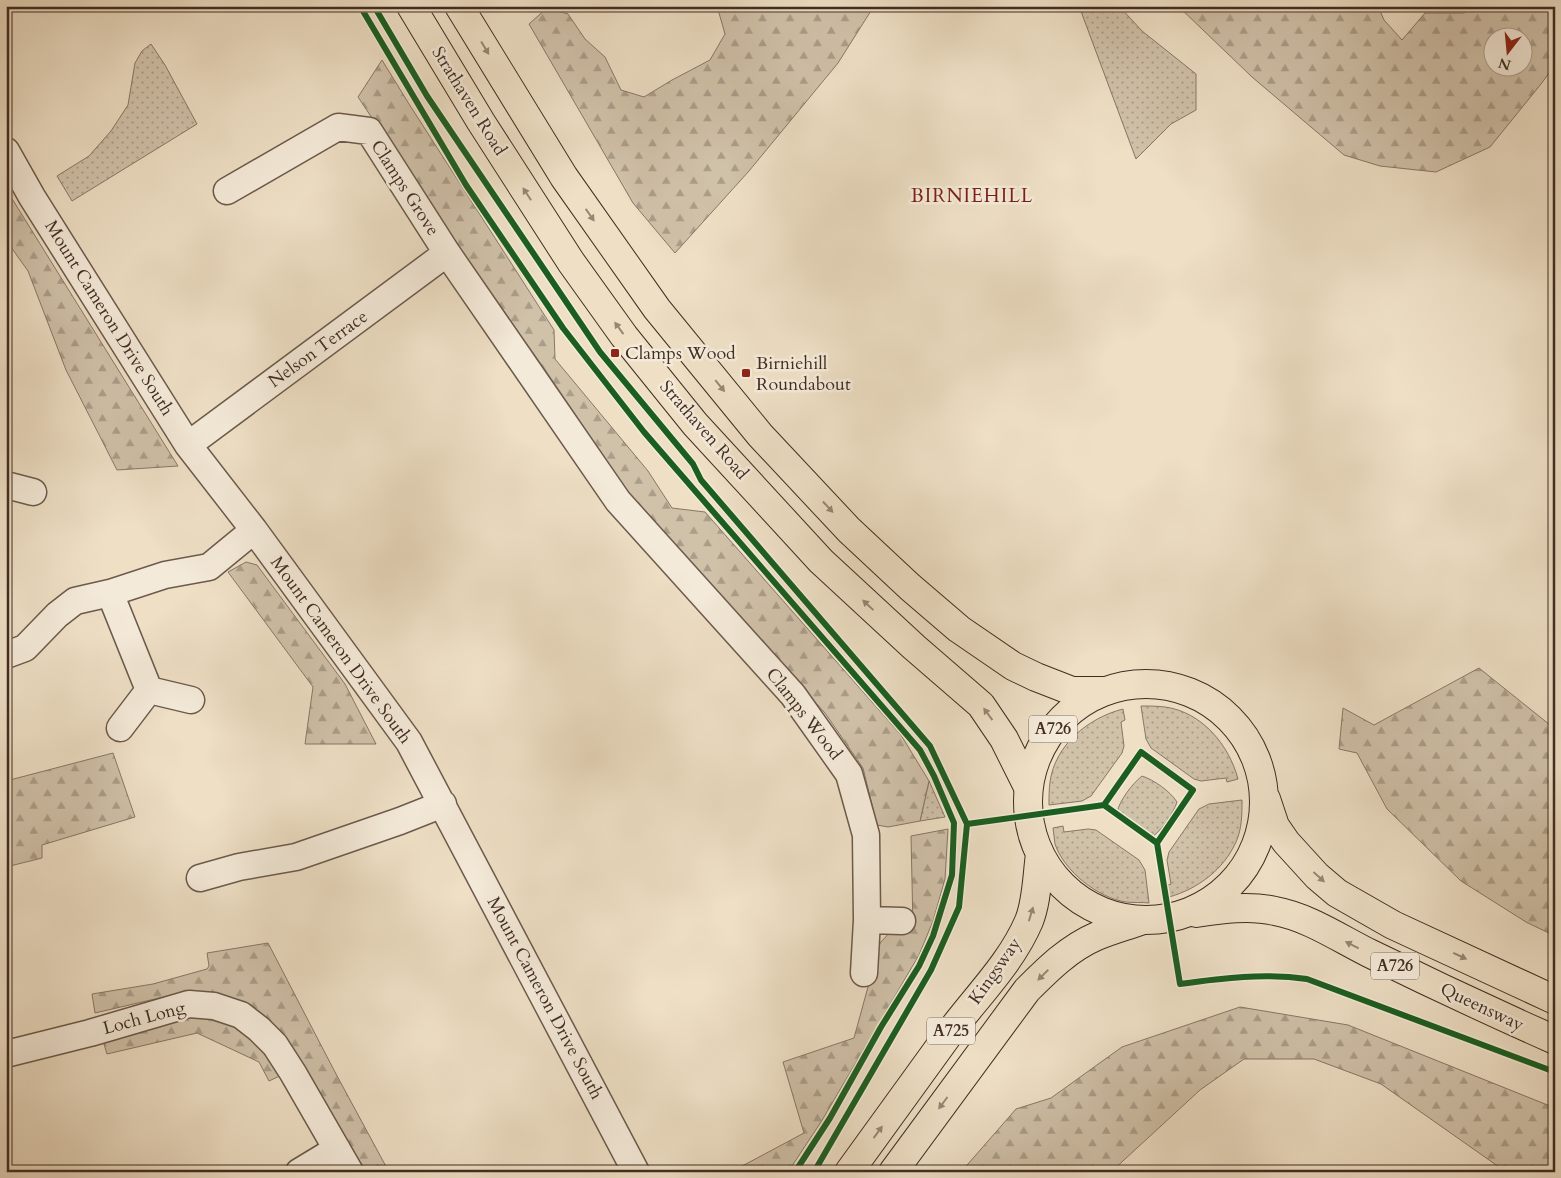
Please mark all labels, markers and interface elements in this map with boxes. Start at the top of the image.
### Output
north arrow [1484,28,1534,78]
one-way arrow [480,41,489,54]
street label: Strathaven Road [425,42,513,161]
text: N [1496,53,1513,75]
street label: Clamps Grove [365,135,445,241]
district label: BIRNIEHILL [911,183,1033,209]
one-way arrow [523,188,532,201]
one-way arrow [585,208,595,222]
street label: Mount Cameron Drive South [38,215,180,421]
street label: Nelson Terrace [263,304,373,394]
one-way arrow [614,321,624,335]
place label: Clamps Wood [625,341,736,366]
marker: Clamps Wood [609,347,621,359]
place label: Birniehill Roundabout [756,351,851,397]
marker: Birniehill Roundabout [740,367,752,379]
street label: Strathaven Road [654,375,754,485]
one-way arrow [714,379,725,392]
one-way arrow [822,501,834,513]
street label: Mount Cameron Drive South [264,551,418,749]
one-way arrow [862,599,874,611]
street label: Clamps Wood [760,663,848,766]
one-way arrow [983,707,993,721]
road number: A726 [1029,716,1077,742]
one-way arrow [1312,872,1325,883]
street label: Mount Cameron Drive South [481,892,609,1104]
one-way arrow [1027,906,1035,921]
street label: Kingsway [963,932,1027,1010]
one-way arrow [1345,941,1359,949]
road number: A726 [1371,952,1419,979]
one-way arrow [1453,953,1467,961]
one-way arrow [1037,968,1049,980]
street label: Queensway [1436,977,1528,1037]
street label: Loch Long [100,995,189,1041]
road number: A725 [927,1018,975,1044]
one-way arrow [938,1096,949,1109]
one-way arrow [873,1125,883,1139]

